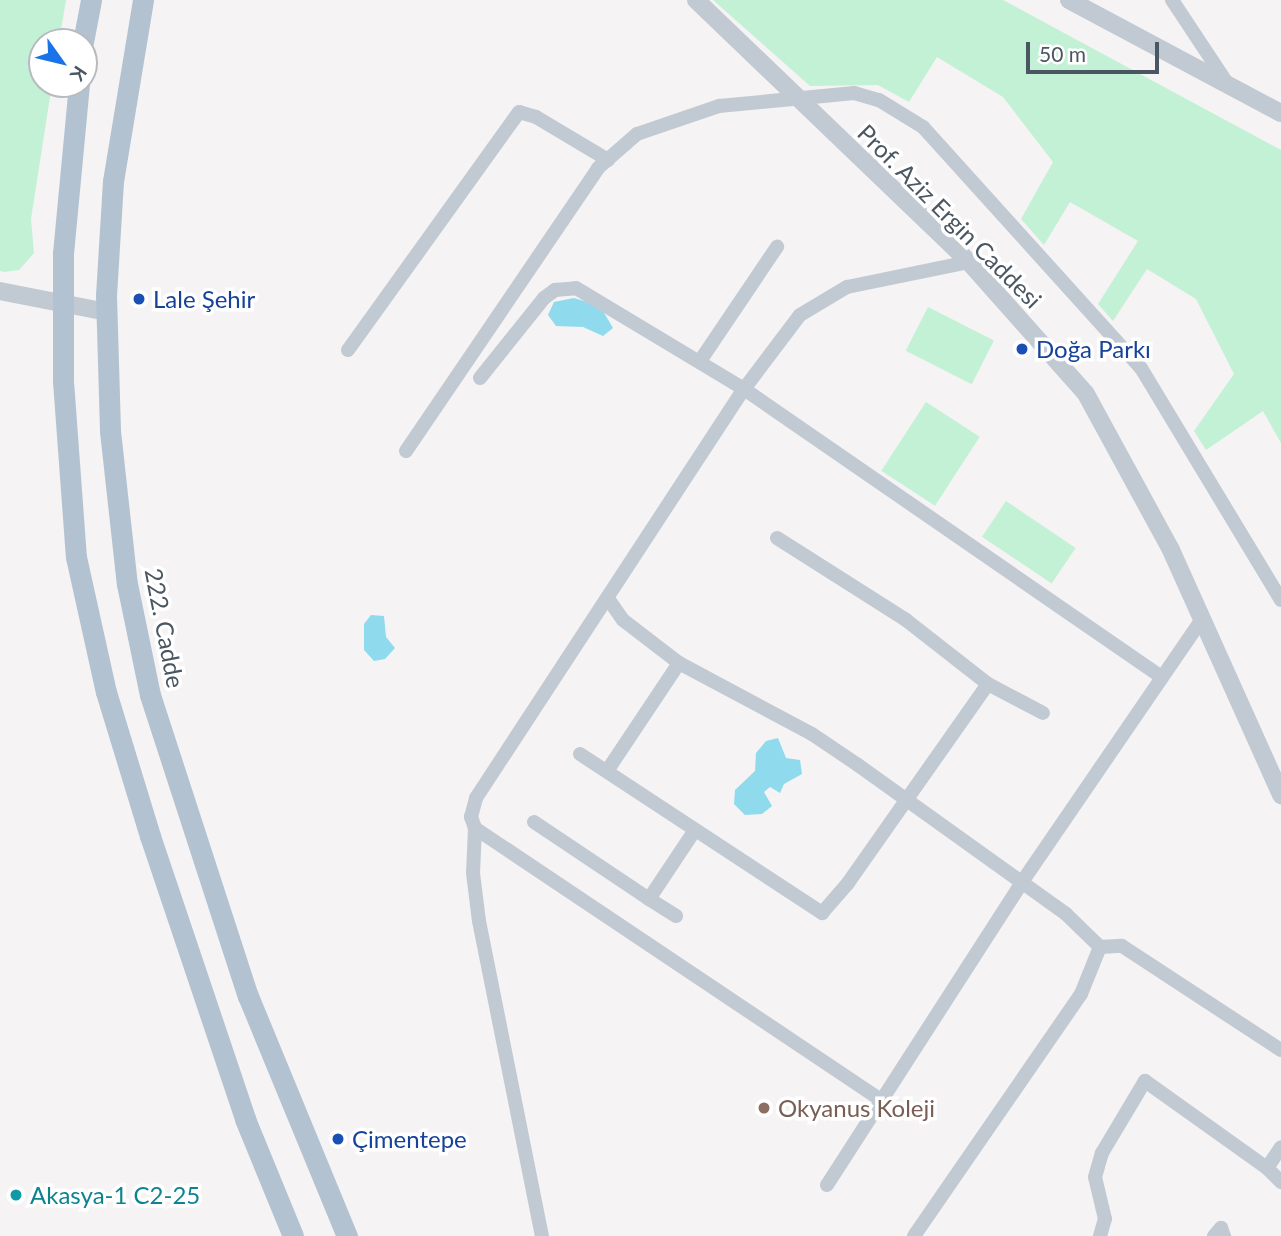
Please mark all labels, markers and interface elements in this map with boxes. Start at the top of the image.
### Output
north arrow [28,28,98,98]
scale bar [1029,28,1162,72]
text: 50 m [1039,41,1086,66]
text: K [66,62,92,86]
street label: Prof. Aziz Ergin Caddesi [852,118,1048,314]
place label: Lale Şehir [153,285,255,313]
marker: Lale Şehir [131,291,147,307]
place label: Doğa Parkı [1036,335,1151,363]
marker: Doğa Parkı [1014,341,1030,357]
street label: 222. Cadde [139,566,191,690]
place label: Okyanus Koleji [778,1094,935,1122]
marker: Okyanus Koleji [756,1100,772,1116]
place label: Çimentepe [352,1125,467,1153]
marker: Çimentepe [330,1131,346,1147]
place label: Akasya-1 C2-25 [30,1181,200,1209]
marker: Akasya-1 C2-25 [8,1187,24,1203]

